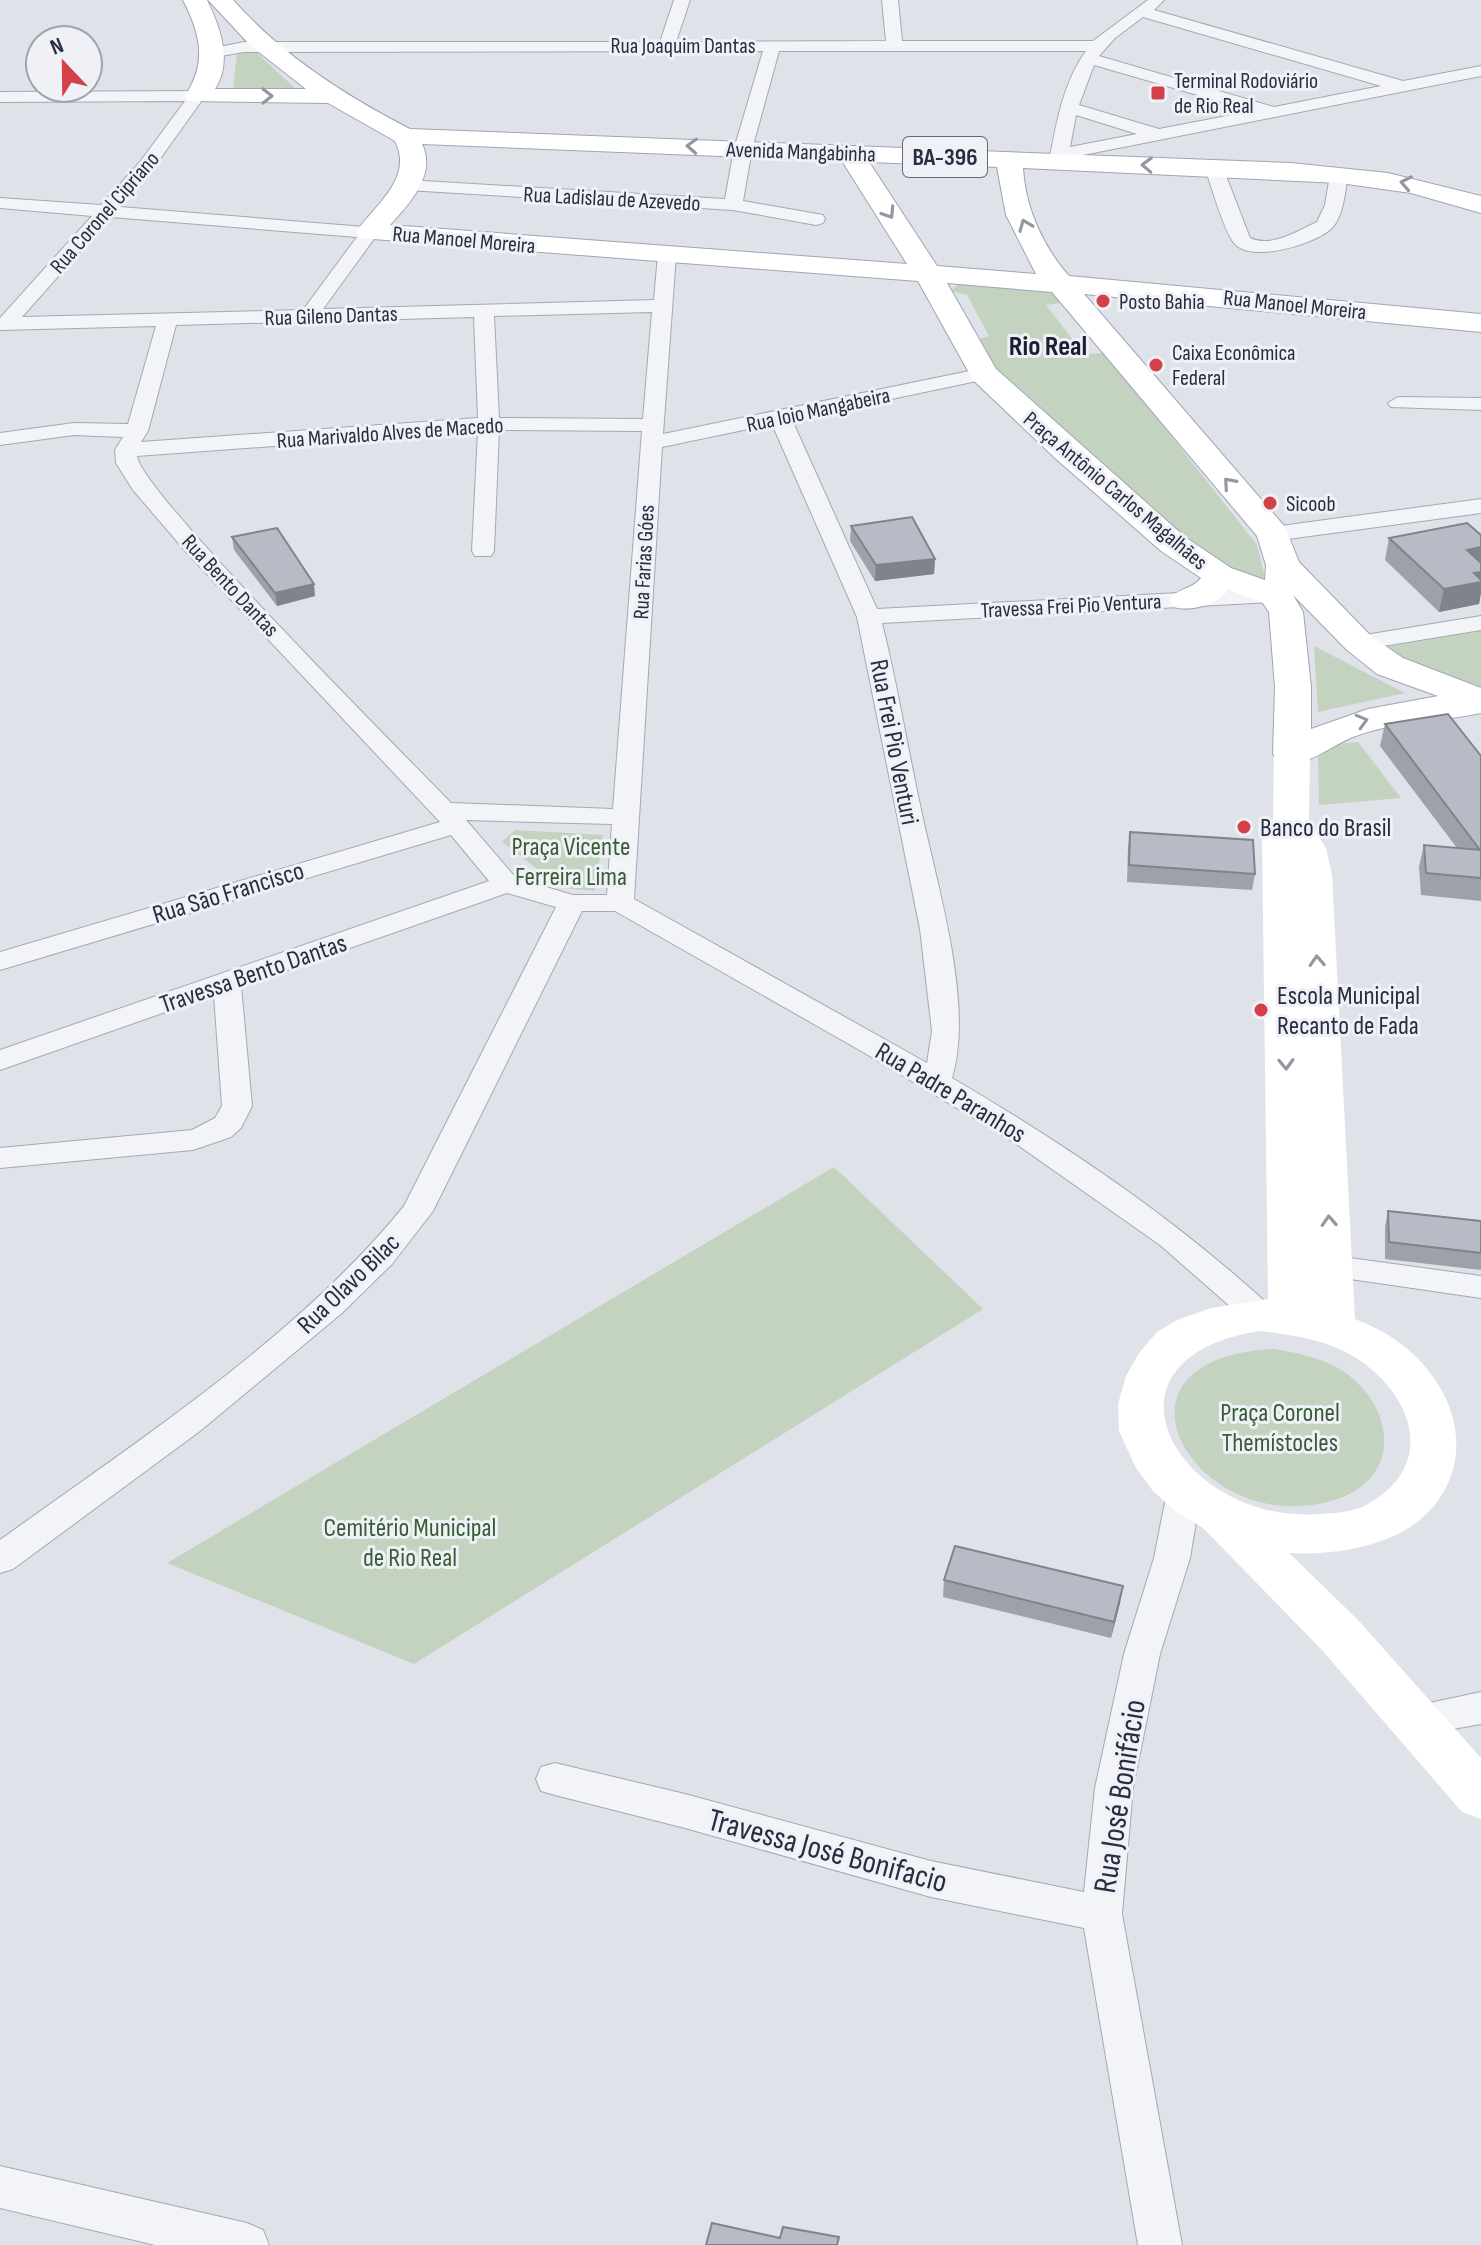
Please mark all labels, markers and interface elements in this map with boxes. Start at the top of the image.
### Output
north arrow [24,24,104,104]
text: N [47,32,68,62]
street label: Rua Joaquim Dantas [610,33,756,60]
place label: Terminal Rodoviário de Rio Real [1174,68,1318,120]
marker: Terminal Rodoviário de Rio Real [1149,84,1167,102]
one-way arrow [261,87,274,105]
street label: Avenida Mangabinha [725,136,876,169]
road number: BA-396 [903,137,987,177]
one-way arrow [685,138,698,155]
street label: Rua Coronel Cipriano [45,146,166,280]
one-way arrow [1140,157,1153,174]
one-way arrow [1400,175,1413,192]
street label: Rua Ladislau de Azevedo [523,181,701,218]
one-way arrow [880,205,895,219]
one-way arrow [1018,219,1035,233]
street label: Rua Manoel Moreira [391,221,536,260]
street label: Rua Manoel Moreira [1222,285,1368,326]
place label: Posto Bahia [1119,289,1205,316]
marker: Posto Bahia [1094,292,1112,310]
street label: Rua Gileno Dantas [264,301,398,332]
district label: Rio Real [1009,330,1087,363]
place label: Caixa Econômica Federal [1172,340,1295,392]
marker: Caixa Econômica Federal [1147,356,1165,374]
street label: Rua Ioio Mangabeira [744,382,893,439]
street label: Praça Antônio Carlos Magalhães [1017,406,1213,576]
street label: Rua Marivaldo Alves de Macedo [276,412,504,455]
one-way arrow [1224,478,1239,493]
place label: Sicoob [1286,491,1336,518]
marker: Sicoob [1261,494,1279,512]
street label: Rua Farias Góes [628,504,661,620]
street label: Rua Bento Dantas [176,529,284,643]
street label: Travessa Frei Pio Ventura [980,588,1162,625]
street label: Rua Frei Pio Venturi [862,657,925,828]
one-way arrow [1355,714,1369,730]
place label: Banco do Brasil [1260,813,1391,844]
marker: Banco do Brasil [1235,818,1253,836]
park label: Praça Vicente Ferreira Lima [511,832,631,893]
street label: Rua São Francisco [149,856,308,931]
street label: Travessa Bento Dantas [156,928,351,1021]
one-way arrow [1308,954,1325,967]
place label: Escola Municipal Recanto de Fada [1277,981,1420,1042]
marker: Escola Municipal Recanto de Fada [1252,1001,1270,1019]
street label: Rua Padre Paranhos [869,1036,1031,1150]
one-way arrow [1278,1058,1295,1071]
one-way arrow [1321,1214,1338,1227]
street label: Rua Olavo Bilac [291,1227,407,1341]
park label: Praça Coronel Themístocles [1220,1398,1340,1459]
park label: Cemitério Municipal de Rio Real [324,1513,496,1574]
street label: Rua José Bonifácio [1086,1697,1155,1896]
street label: Travessa José Bonifacio [704,1801,951,1902]

